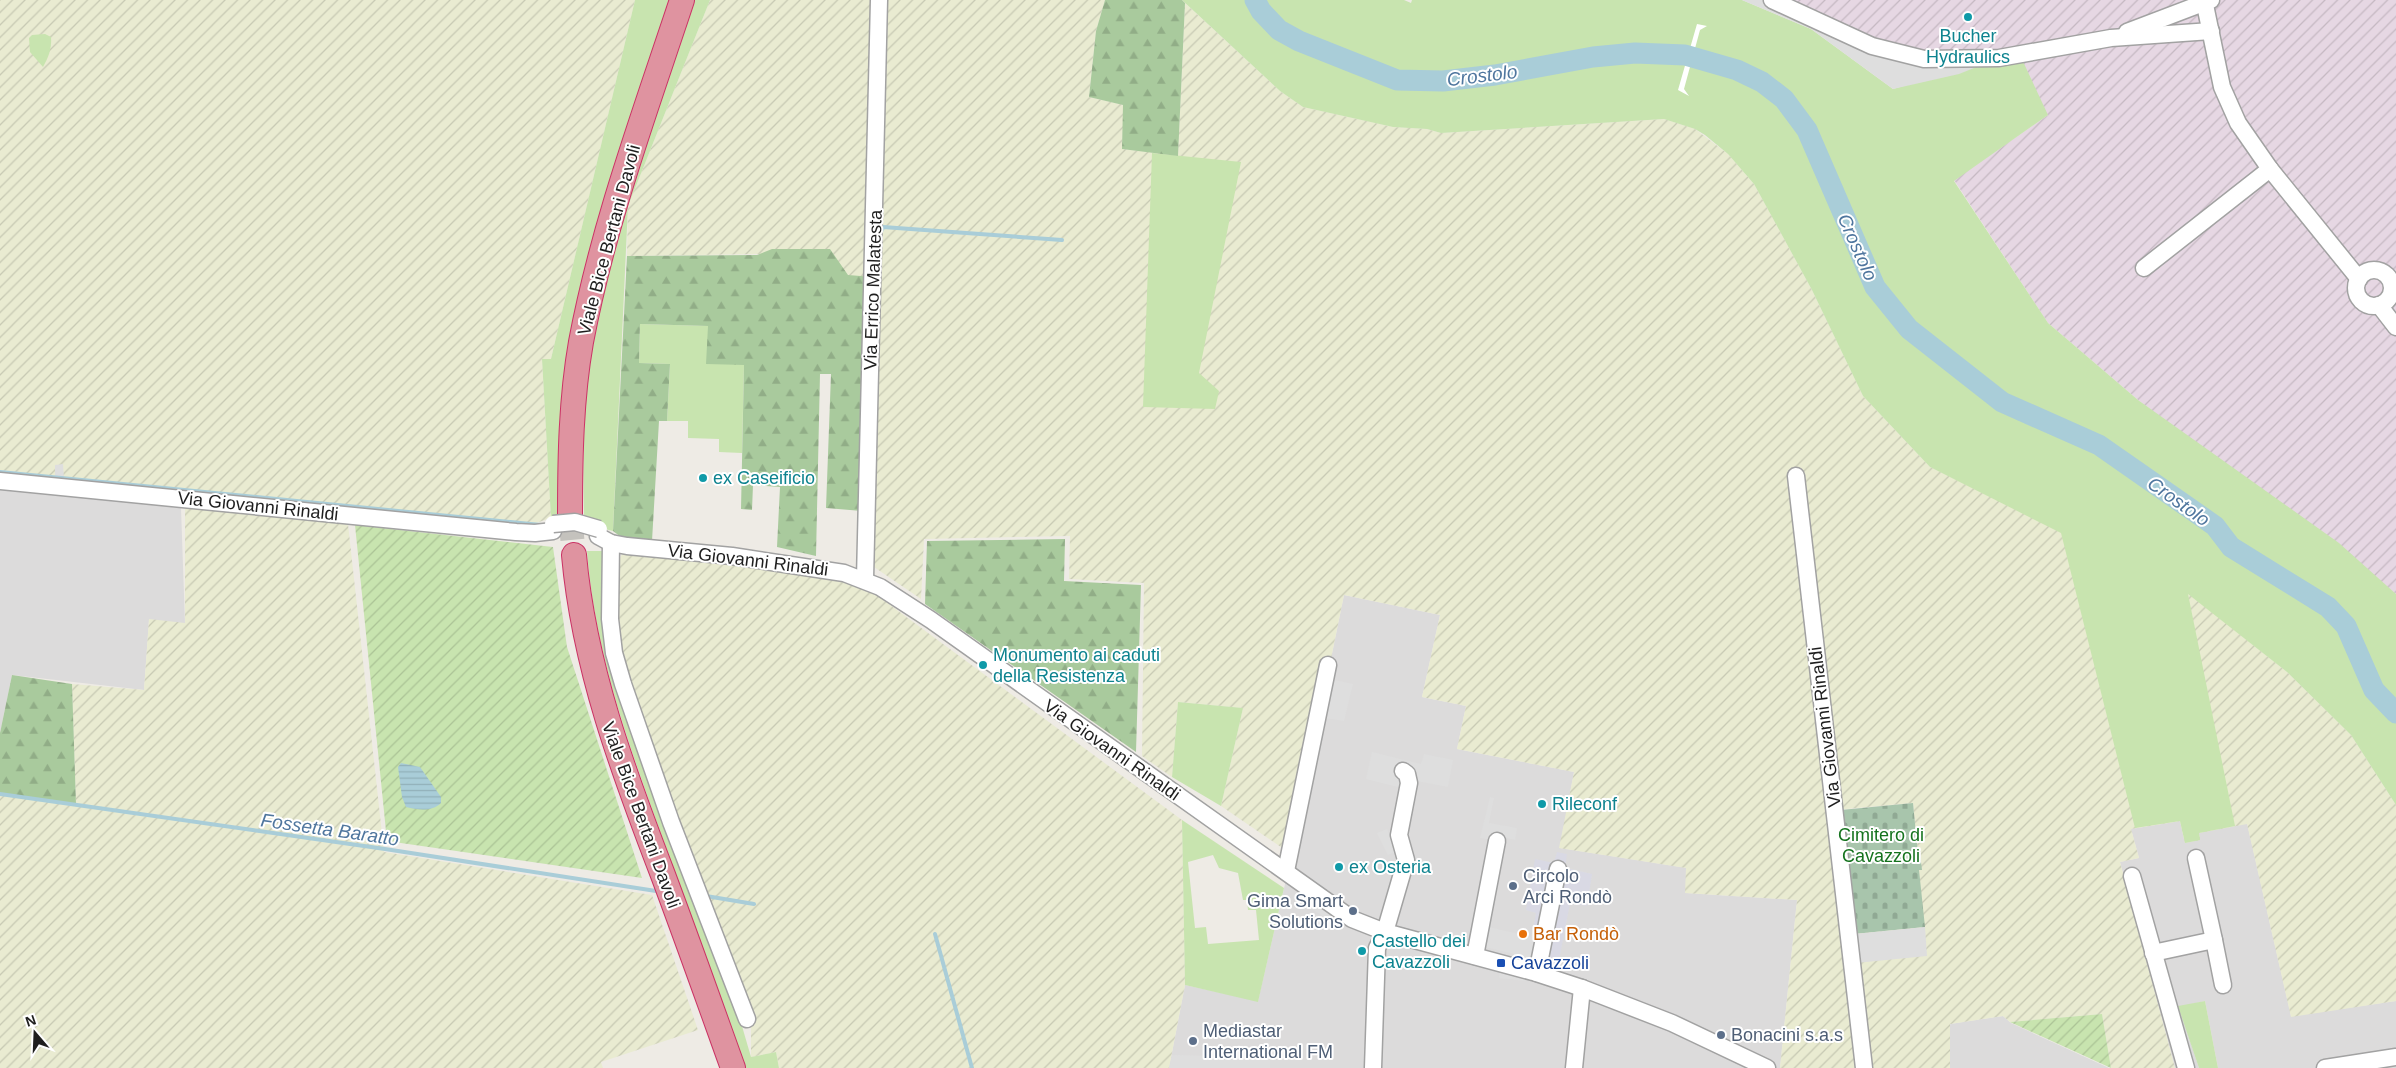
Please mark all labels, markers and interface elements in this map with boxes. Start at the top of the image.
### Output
marker: Bucher Hydraulics [1962,11,1974,23]
place label: Bucher Hydraulics [1926,26,2010,67]
water label: Crostolo [1446,61,1518,90]
street label: Viale Bice Bertani Davoli [574,142,644,338]
street label: Via Errico Malatesta [860,208,886,371]
water label: Crostolo [1834,211,1882,284]
place label: ex Caseificio [713,468,815,488]
marker: ex Caseificio [697,472,709,484]
water label: Crostolo [2144,473,2214,530]
street label: Via Giovanni Rinaldi [177,488,339,524]
street label: Via Giovanni Rinaldi [667,540,829,580]
place label: Monumento ai caduti della Resistenza [993,645,1160,686]
street label: Via Giovanni Rinaldi [1805,646,1845,808]
marker: Monumento ai caduti della Resistenza [977,659,989,671]
street label: Via Giovanni Rinaldi [1040,695,1184,805]
street label: Viale Bice Bertani Davoli [598,719,684,911]
place label: Rileconf [1552,794,1618,814]
marker: Rileconf [1536,798,1548,810]
water label: Fossetta Baratto [259,809,400,850]
park label: Cimitero di Cavazzoli [1838,825,1924,866]
place label: ex Osteria [1349,857,1432,877]
marker: ex Osteria [1333,861,1345,873]
place label: Circolo Arci Rondò [1523,866,1612,907]
marker: Circolo Arci Rondò [1507,880,1519,892]
place label: Gima Smart Solutions [1247,891,1343,932]
marker: Gima Smart Solutions [1347,905,1359,917]
place label: Bar Rondò [1533,924,1619,944]
marker: Bar Rondò [1517,928,1529,940]
place label: Castello dei Cavazzoli [1372,931,1466,972]
marker: Castello dei Cavazzoli [1356,945,1368,957]
place label: Cavazzoli [1511,953,1589,973]
marker: Cavazzoli [1495,957,1507,969]
north arrow [10,1008,60,1058]
text: N [23,1011,38,1030]
place label: Mediastar International FM [1203,1021,1333,1062]
place label: Bonacini s.a.s [1731,1025,1843,1045]
marker: Bonacini s.a.s [1715,1029,1727,1041]
marker: Mediastar International FM [1187,1035,1199,1047]

